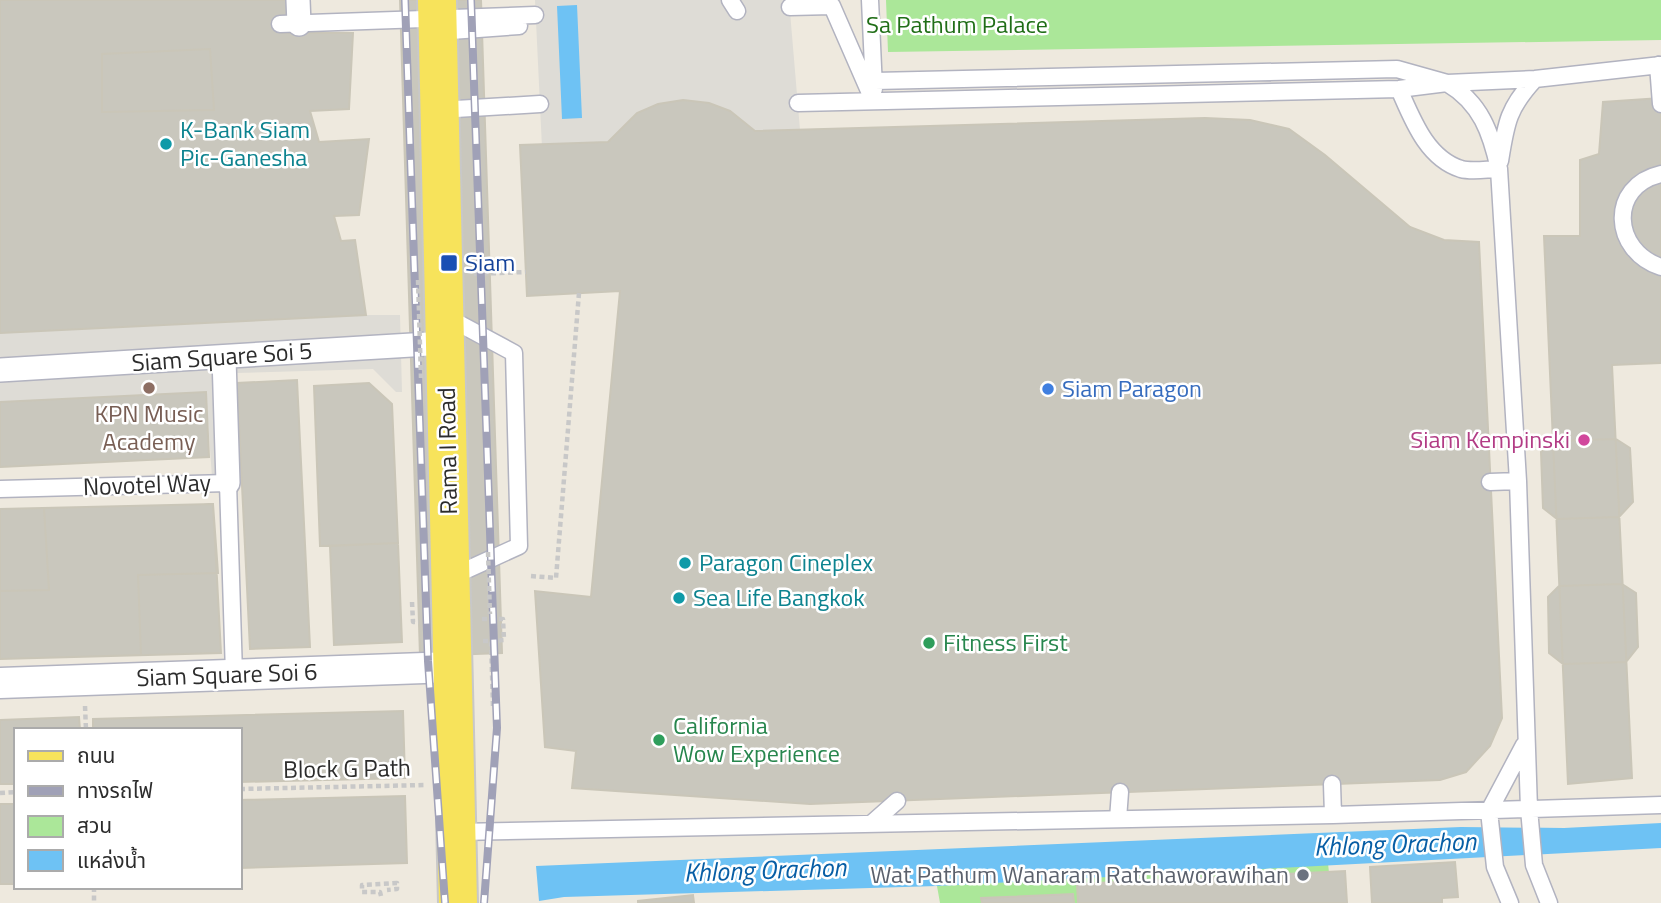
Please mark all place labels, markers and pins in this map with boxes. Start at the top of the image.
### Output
place label: K-Bank Siam Pic-Ganesha [180,111,310,175]
marker: K-Bank Siam Pic-Ganesha [158,136,174,152]
place label: Siam [465,244,515,280]
marker: Siam [439,253,459,273]
place label: Siam Paragon [1062,370,1202,406]
marker: KPN Music Academy [141,380,157,396]
marker: Siam Paragon [1040,381,1056,397]
place label: KPN Music Academy [94,395,204,459]
place label: Siam Kempinski [1410,421,1570,457]
marker: Siam Kempinski [1576,432,1592,448]
place label: Paragon Cineplex [699,544,873,580]
marker: Paragon Cineplex [677,555,693,571]
place label: Sea Life Bangkok [693,579,865,615]
marker: Sea Life Bangkok [671,590,687,606]
place label: Fitness First [943,624,1068,660]
marker: Fitness First [921,635,937,651]
place label: California Wow Experience [673,707,840,771]
marker: California Wow Experience [651,732,667,748]
place label: Wat Pathum Wanaram Ratchaworawihan [870,856,1289,892]
marker: Wat Pathum Wanaram Ratchaworawihan [1295,867,1311,883]

